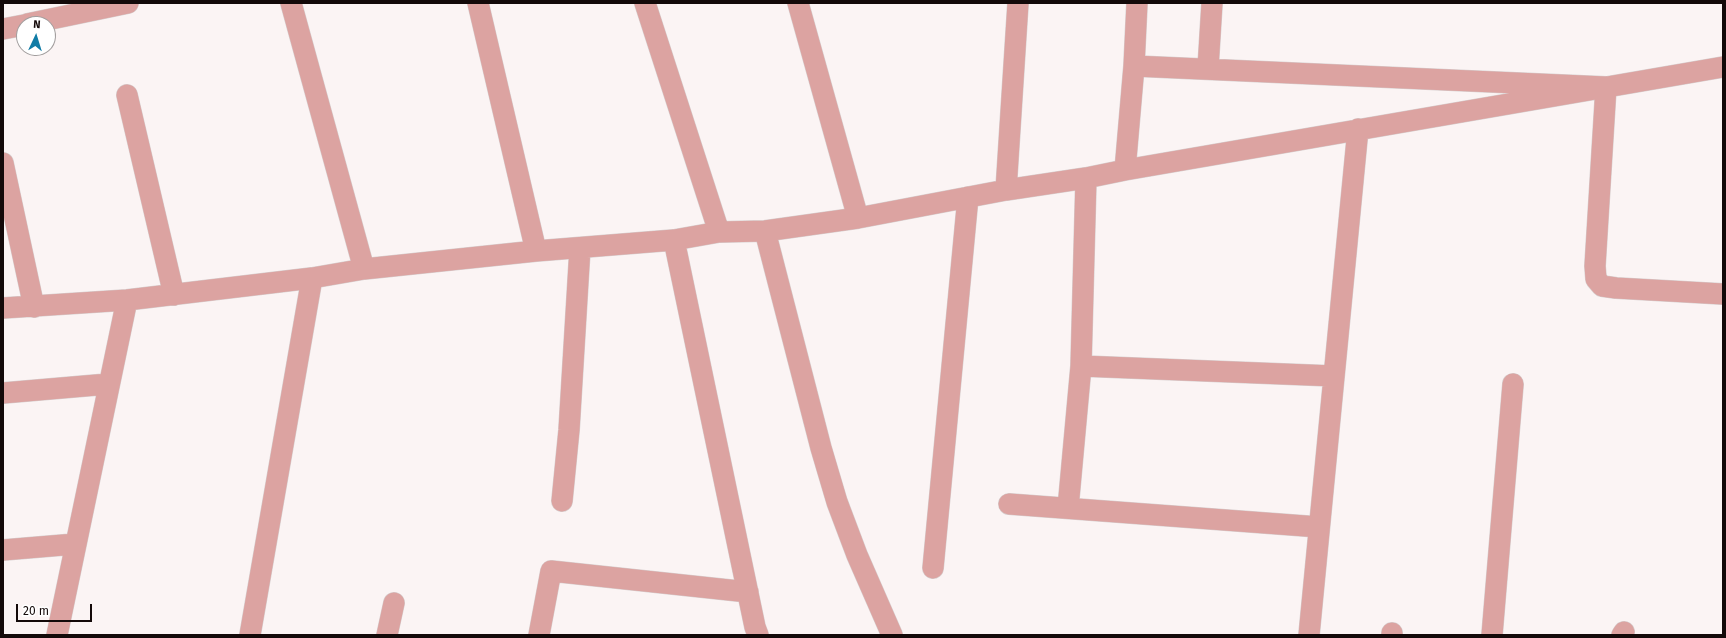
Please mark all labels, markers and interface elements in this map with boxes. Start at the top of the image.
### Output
north arrow [16,16,56,56]
text: N [33,18,41,31]
scale bar [18,596,94,622]
text: 20 m [23,604,49,618]

